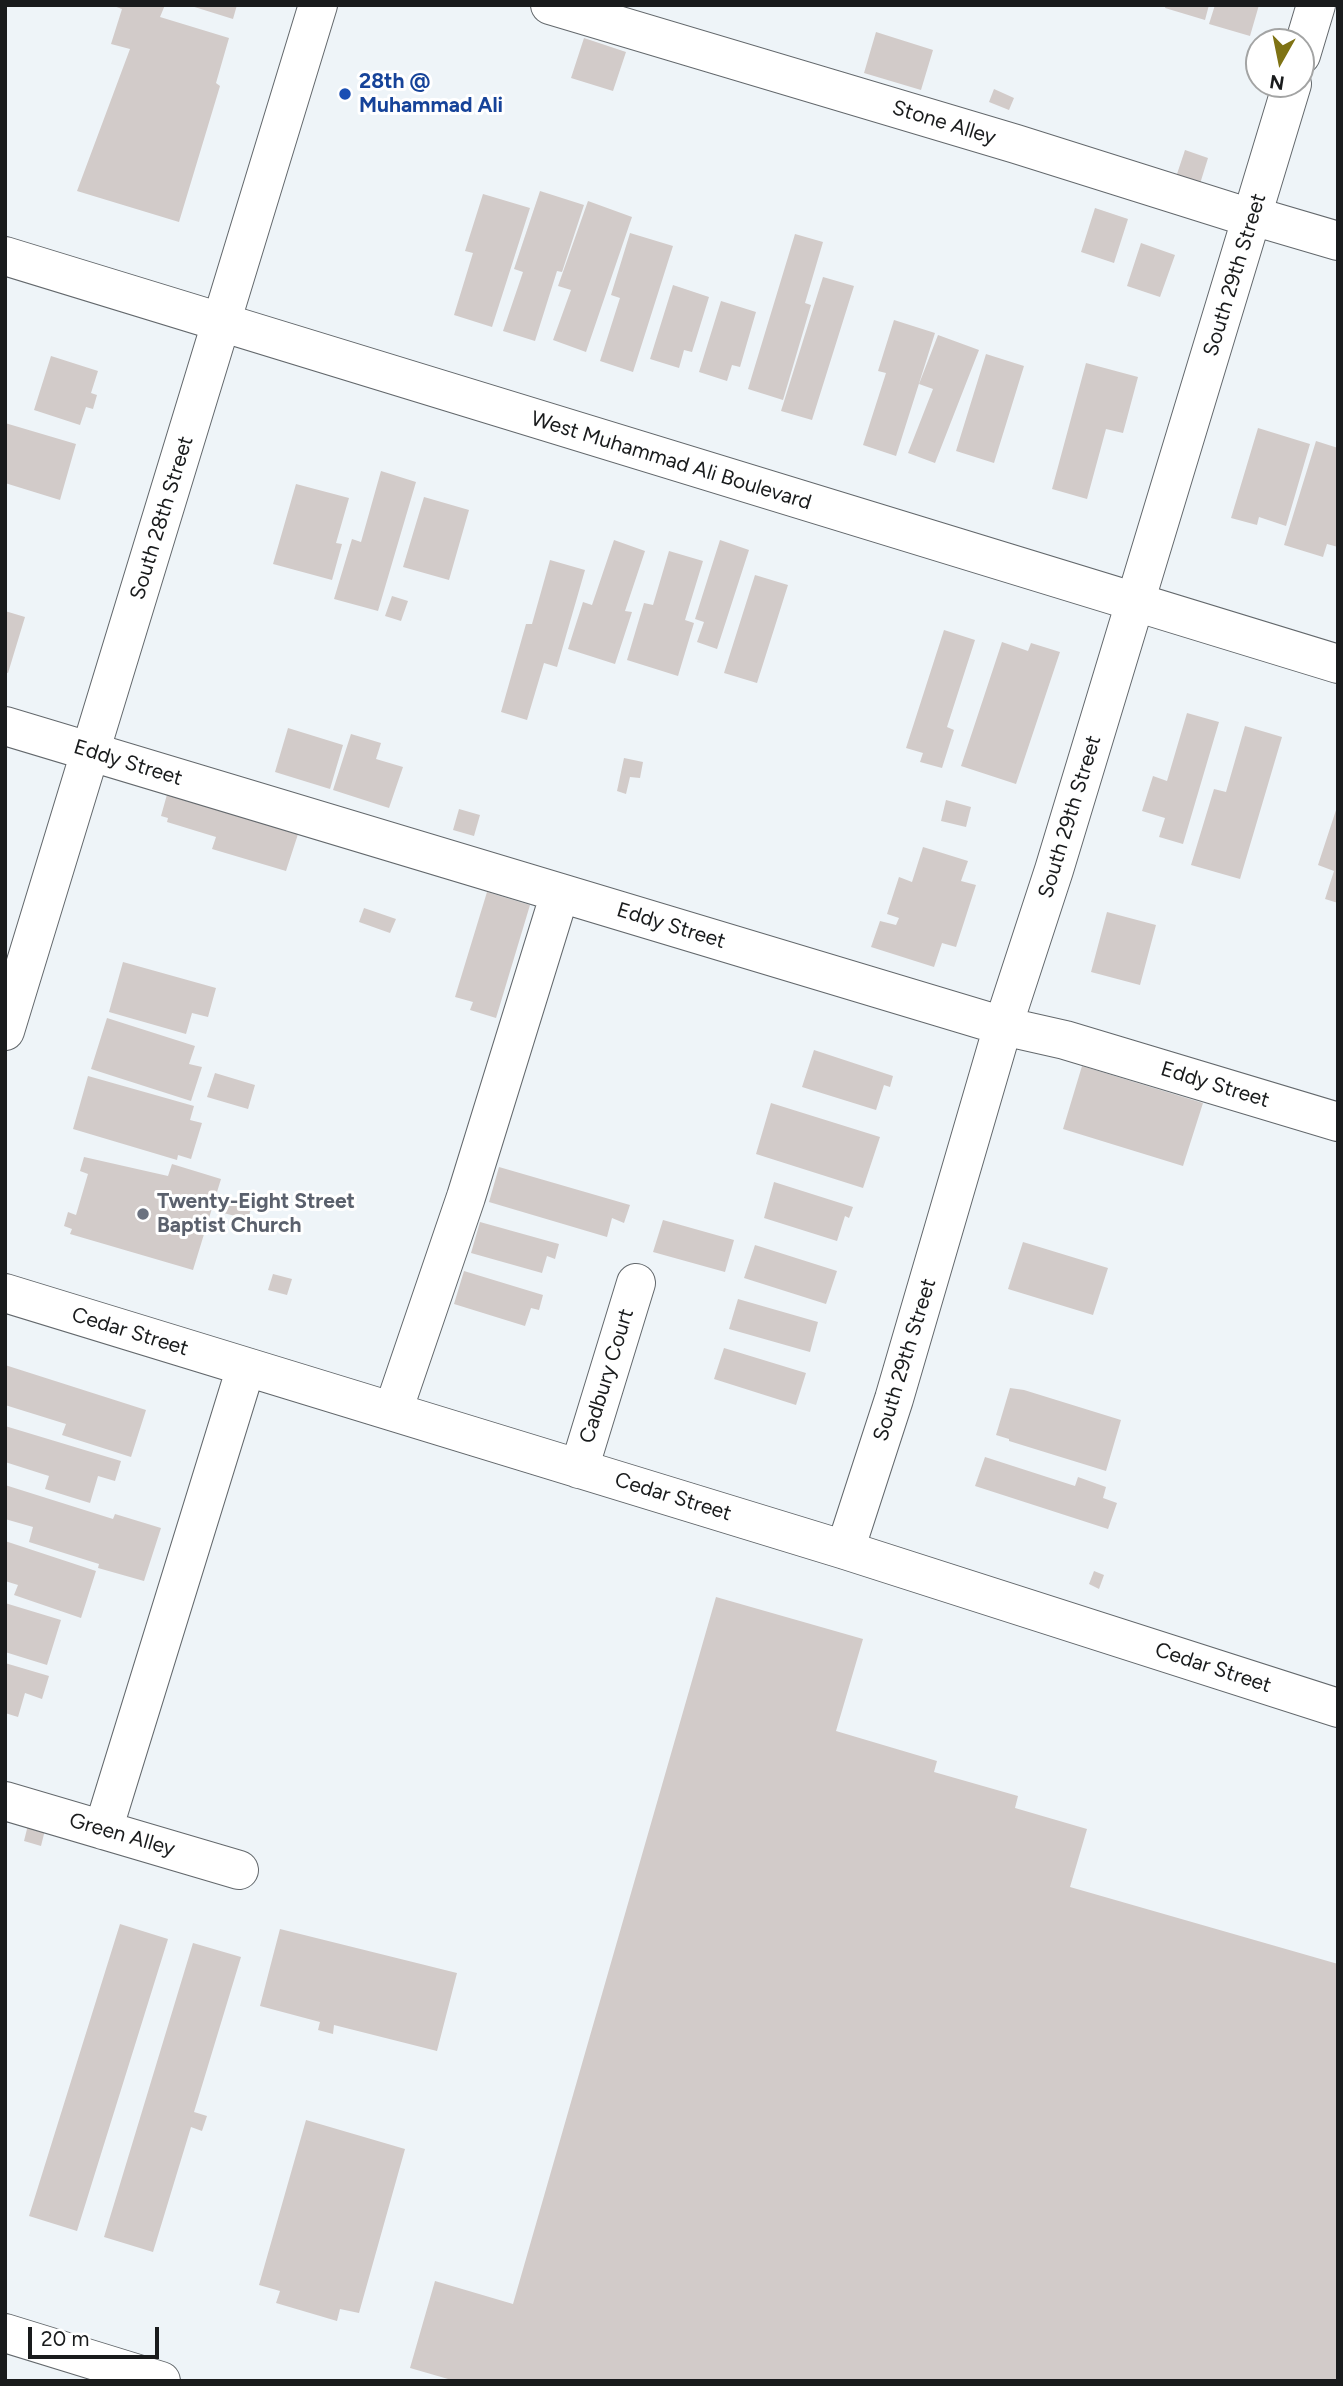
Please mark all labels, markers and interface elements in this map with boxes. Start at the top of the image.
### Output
north arrow [1245,28,1315,98]
place label: 28th @ Muhammad Ali [359,69,503,119]
text: N [1268,70,1286,95]
marker: 28th @ Muhammad Ali [337,86,353,102]
street label: Stone Alley [889,95,999,151]
street label: South 29th Street [1198,191,1272,359]
street label: West Muhammad Ali Boulevard [528,406,814,516]
street label: South 28th Street [125,433,199,603]
street label: South 29th Street [1033,733,1107,901]
street label: Eddy Street [71,735,185,791]
street label: Eddy Street [614,898,728,954]
street label: Eddy Street [1158,1057,1272,1113]
place label: Twenty-Eight Street Baptist Church [157,1189,355,1239]
marker: Twenty-Eight Street Baptist Church [135,1206,151,1222]
street label: South 29th Street [868,1276,942,1444]
street label: Cedar Street [69,1302,191,1362]
street label: Cadbury Court [575,1306,639,1446]
street label: Cedar Street [612,1467,734,1527]
street label: Cedar Street [1152,1637,1274,1699]
street label: Green Alley [66,1808,178,1862]
scale bar [32,2312,163,2356]
text: 20 m [41,2326,89,2351]

